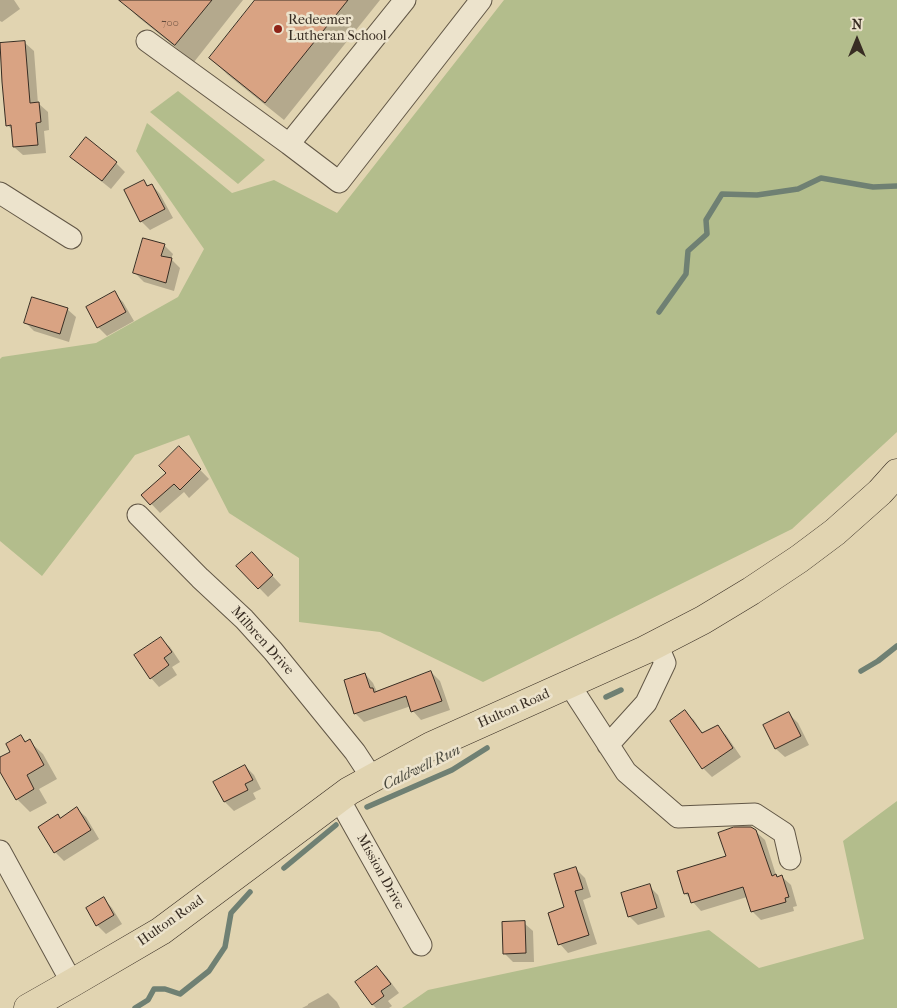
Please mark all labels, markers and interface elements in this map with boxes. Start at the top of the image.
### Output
place label: Redeemer Lutheran School [288,13,387,46]
north arrow [832,15,882,65]
house number: 700 [161,16,179,30]
text: N [852,16,862,33]
marker: Redeemer Lutheran School [272,23,284,35]
street label: Milbren Drive [227,603,297,679]
street label: Hulton Road [475,686,553,732]
water label: Caldwell Run [380,741,464,795]
street label: Mission Drive [352,831,408,913]
street label: Hulton Road [135,892,207,950]

